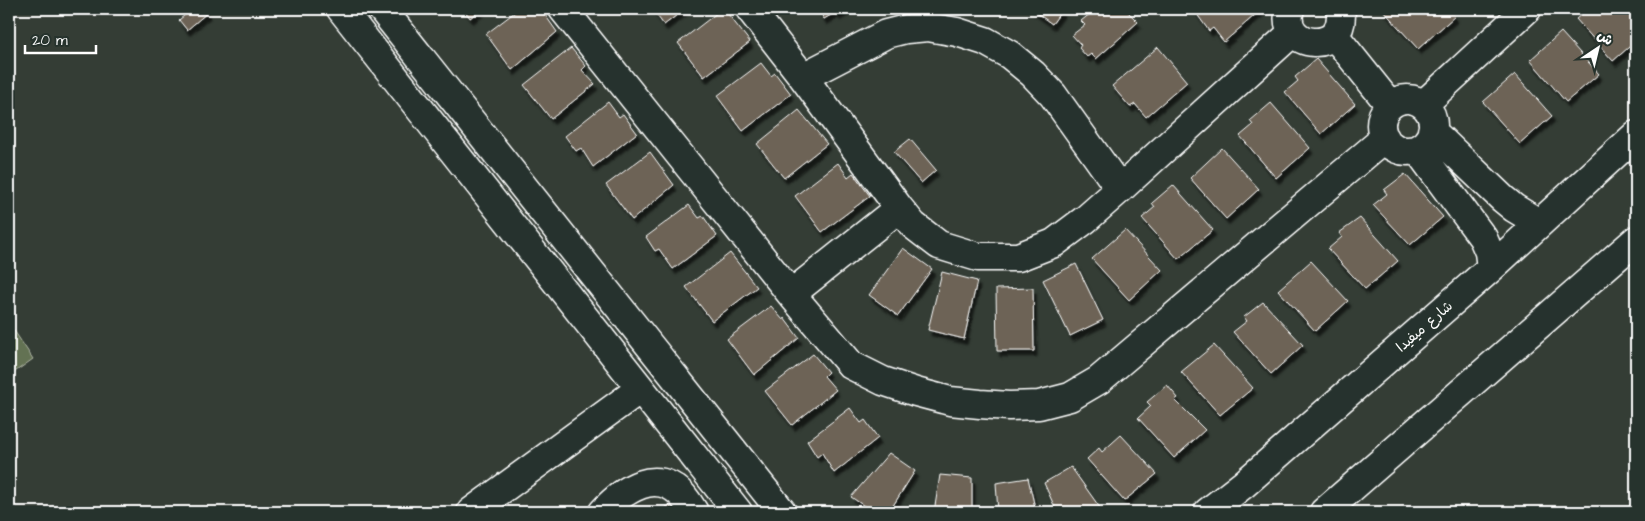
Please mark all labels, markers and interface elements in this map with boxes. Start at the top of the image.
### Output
scale bar [25,22,96,54]
north arrow [1572,22,1622,72]
text: ش [1593,26,1617,51]
text: 20 m [32,30,68,51]
street label: شارع ميفيدا [1392,297,1457,357]

